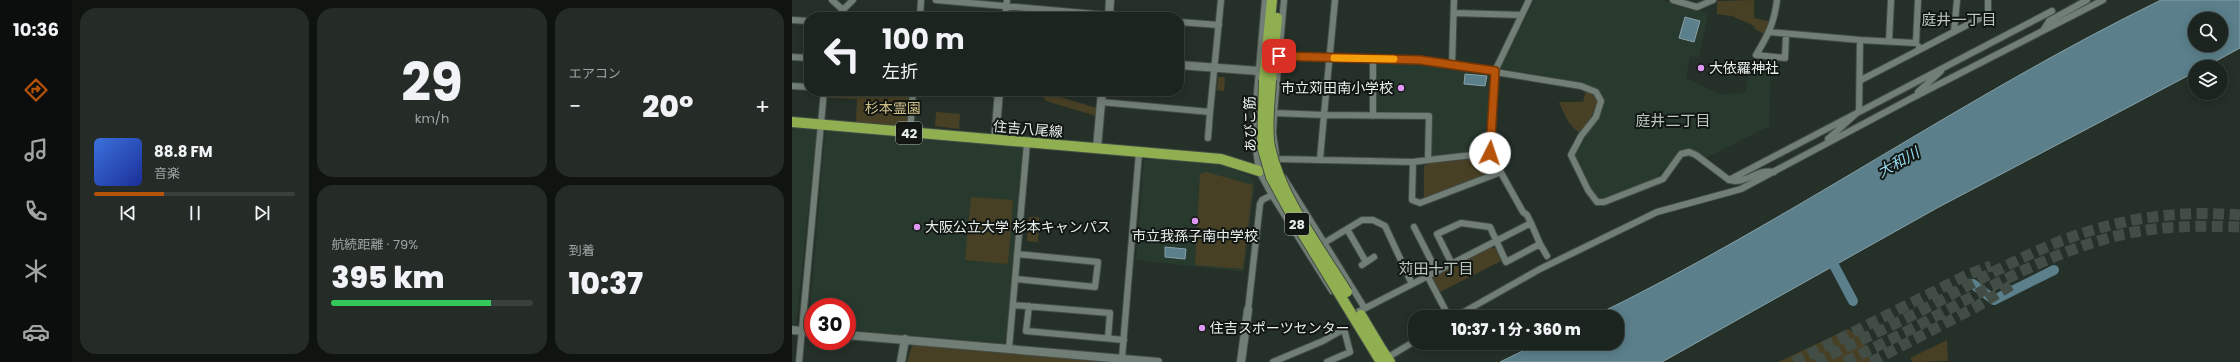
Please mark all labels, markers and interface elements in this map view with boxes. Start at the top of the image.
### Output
district label: 庭井一丁目 [1921,9,1997,30]
map controls [2188,12,2228,100]
button: search [2188,12,2228,52]
text: 10:36 [13,17,59,42]
text: 100 m [882,20,965,59]
icon: left [816,28,868,80]
pin [1262,39,1296,73]
icon: arrive [1268,45,1290,67]
text: 29 [401,46,463,119]
place label: 大依羅神社 [1709,58,1779,78]
text: 左折 [882,59,918,84]
button: layers [2188,60,2228,100]
marker: 大依羅神社 [1696,63,1706,73]
text: エアコン [569,64,621,83]
icon: directions [22,76,50,104]
place label: 市立苅田南小学校 [1281,78,1393,98]
marker: 市立苅田南小学校 [1396,83,1406,93]
text: 20° [642,85,693,128]
text: − [569,91,581,122]
text: + [755,91,770,122]
street label: あびこ筋 [1240,96,1260,152]
park label: 杉本霊園 [865,98,921,118]
text: km/h [415,109,449,128]
district label: 庭井二丁目 [1635,110,1711,131]
street label: 住吉八尾線 [992,116,1064,142]
road number: 42 [896,122,922,144]
position arrow [1469,132,1511,174]
icon: music [22,136,50,164]
text: 88.8 FM [154,141,213,162]
water label: 大和川 [1873,141,1925,182]
text: 音楽 [154,164,180,183]
icon: phone [22,197,50,225]
icon: previous [117,202,139,224]
icon: pause [184,202,206,224]
icon: next [251,202,273,224]
road number: 28 [1285,213,1309,235]
marker: 市立我孫子南中学校 [1190,216,1200,226]
place label: 大阪公立大学 杉本キャンパス [925,217,1111,237]
marker: 大阪公立大学 杉本キャンパス [912,222,922,232]
place label: 市立我孫子南中学校 [1132,226,1258,246]
text: 航続距離 · 79% [331,235,418,254]
text: 到着 [569,241,595,260]
text: 395 km [331,256,445,299]
icon: climate [22,257,50,285]
district label: 苅田十丁目 [1398,258,1474,279]
text: 10:37 [569,262,643,305]
speed limit sign: 30 [804,298,856,350]
icon: car [22,318,50,346]
place label: 住吉スポーツセンター [1210,318,1350,338]
text: 10:37 · 1 分 · 360 m [1451,319,1581,340]
marker: 住吉スポーツセンター [1197,323,1207,333]

